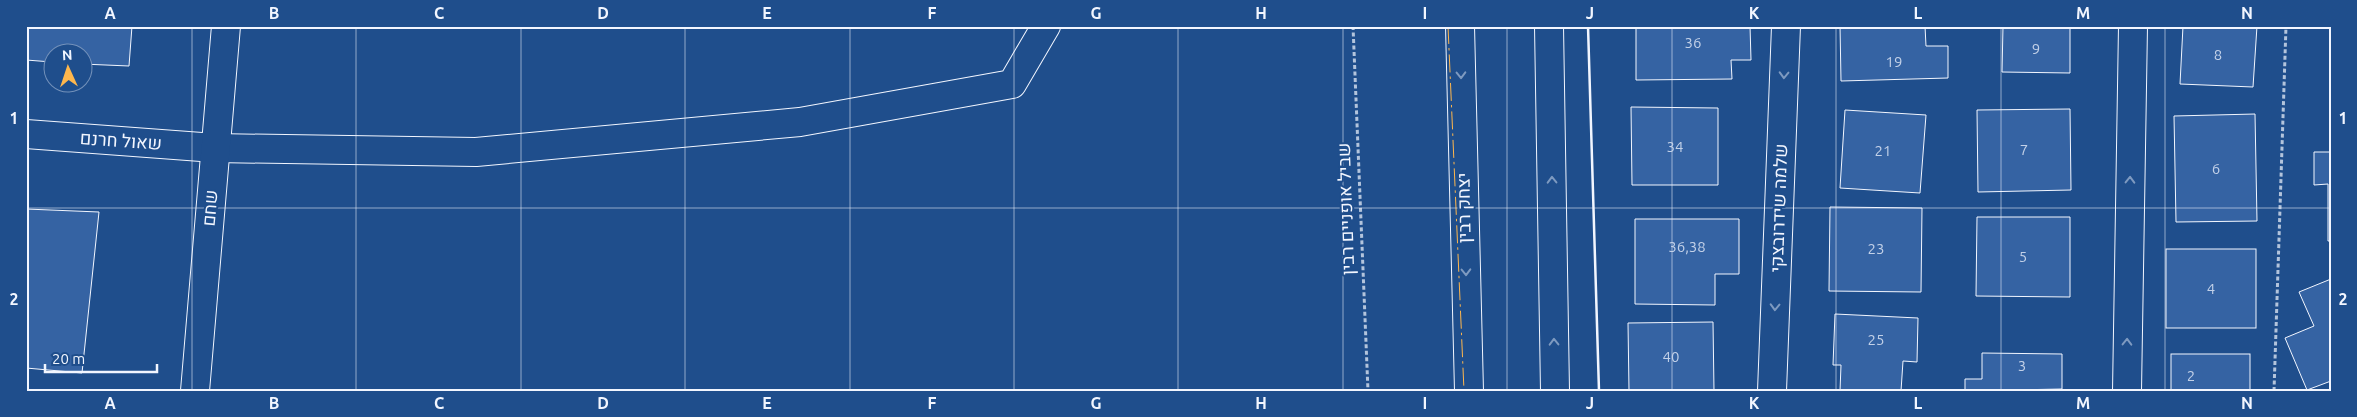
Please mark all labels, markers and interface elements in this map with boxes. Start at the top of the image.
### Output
text: A [104,4,116,22]
text: B [269,4,279,22]
text: C [434,4,444,22]
text: D [597,4,609,22]
text: E [762,4,772,22]
text: F [928,4,937,22]
text: G [1090,4,1102,22]
text: H [1255,4,1267,22]
text: I [1423,4,1427,22]
text: J [1586,4,1594,22]
text: K [1749,4,1760,22]
text: L [1914,4,1923,22]
text: M [2076,4,2090,22]
text: N [2241,4,2253,22]
house number: 36 [1685,34,1701,51]
house number: 9 [2032,40,2040,57]
north arrow [42,42,92,92]
house number: 8 [2214,46,2222,63]
text: N [62,47,73,63]
house number: 19 [1886,53,1902,70]
one-way arrow [1779,71,1790,79]
one-way arrow [1456,72,1466,79]
text: 1 [9,109,19,127]
text: 1 [2338,109,2348,127]
street label: שאול חרנם [79,127,163,153]
house number: 34 [1667,138,1683,155]
house number: 7 [2020,141,2028,158]
street label: שביל אופניים רבין [1333,142,1358,276]
house number: 21 [1875,142,1891,159]
street label: שלמה שידרובצקי [1766,143,1791,273]
house number: 6 [2212,160,2220,177]
street label: יצחק רבין [1452,173,1475,243]
one-way arrow [1546,175,1557,183]
one-way arrow [2125,175,2135,183]
street label: שחם [197,189,221,227]
house number: 36,38 [1668,238,1706,255]
house number: 23 [1868,240,1884,257]
house number: 5 [2019,248,2027,265]
one-way arrow [1461,269,1471,277]
house number: 4 [2207,280,2215,297]
text: 2 [9,290,19,308]
text: 2 [2338,290,2348,308]
one-way arrow [1770,304,1780,312]
house number: 25 [1868,331,1884,348]
one-way arrow [1549,338,1559,346]
one-way arrow [2122,338,2133,346]
scale bar [45,342,158,374]
house number: 40 [1663,348,1679,365]
text: 20 m [52,350,85,367]
house number: 3 [2018,357,2026,374]
house number: 2 [2187,367,2195,384]
text: A [104,394,116,412]
text: B [269,394,279,412]
text: C [434,394,444,412]
text: D [597,394,609,412]
text: E [762,394,772,412]
text: F [928,394,937,412]
text: G [1090,394,1102,412]
text: H [1255,394,1267,412]
text: I [1423,394,1427,412]
text: J [1586,394,1594,412]
text: K [1749,394,1760,412]
text: L [1914,394,1923,412]
text: M [2076,394,2090,412]
text: N [2241,394,2253,412]

